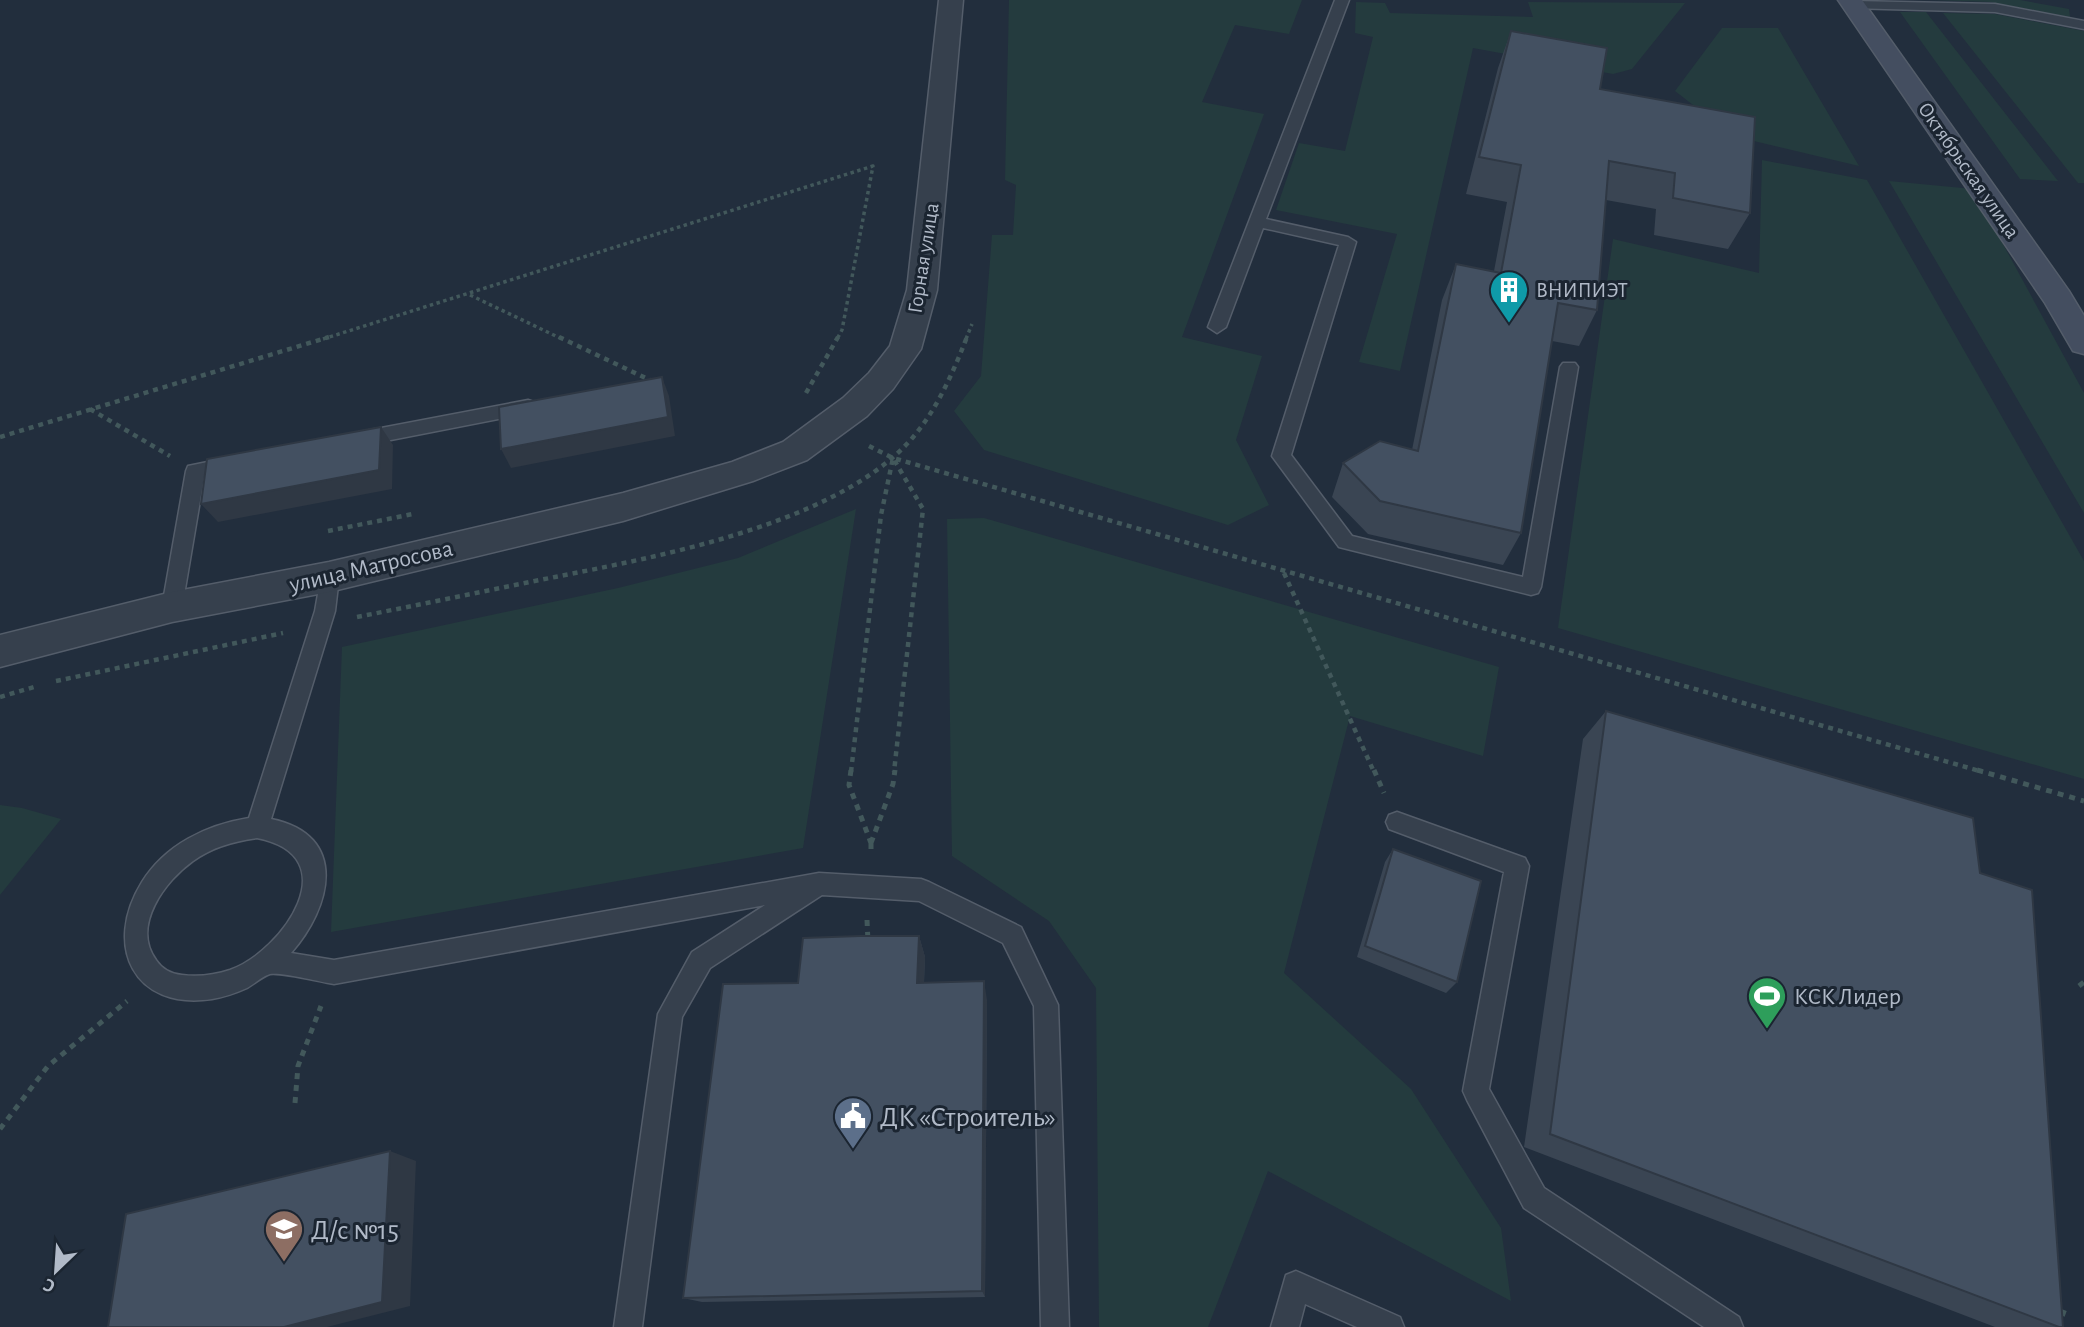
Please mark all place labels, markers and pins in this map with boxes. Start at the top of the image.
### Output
building icon: ВНИПИЭТ [1488,269,1530,324]
place label: ВНИПИЭТ [1536,280,1628,301]
sports icon: КСК Лидер [1746,975,1788,1030]
place label: КСК Лидер [1794,985,1901,1009]
public building icon: ДК «Строитель» [832,1095,874,1150]
place label: ДК «Строитель» [880,1104,1056,1132]
school or university icon: Д/с №15 [263,1208,305,1263]
place label: Д/с №15 [311,1217,399,1245]

